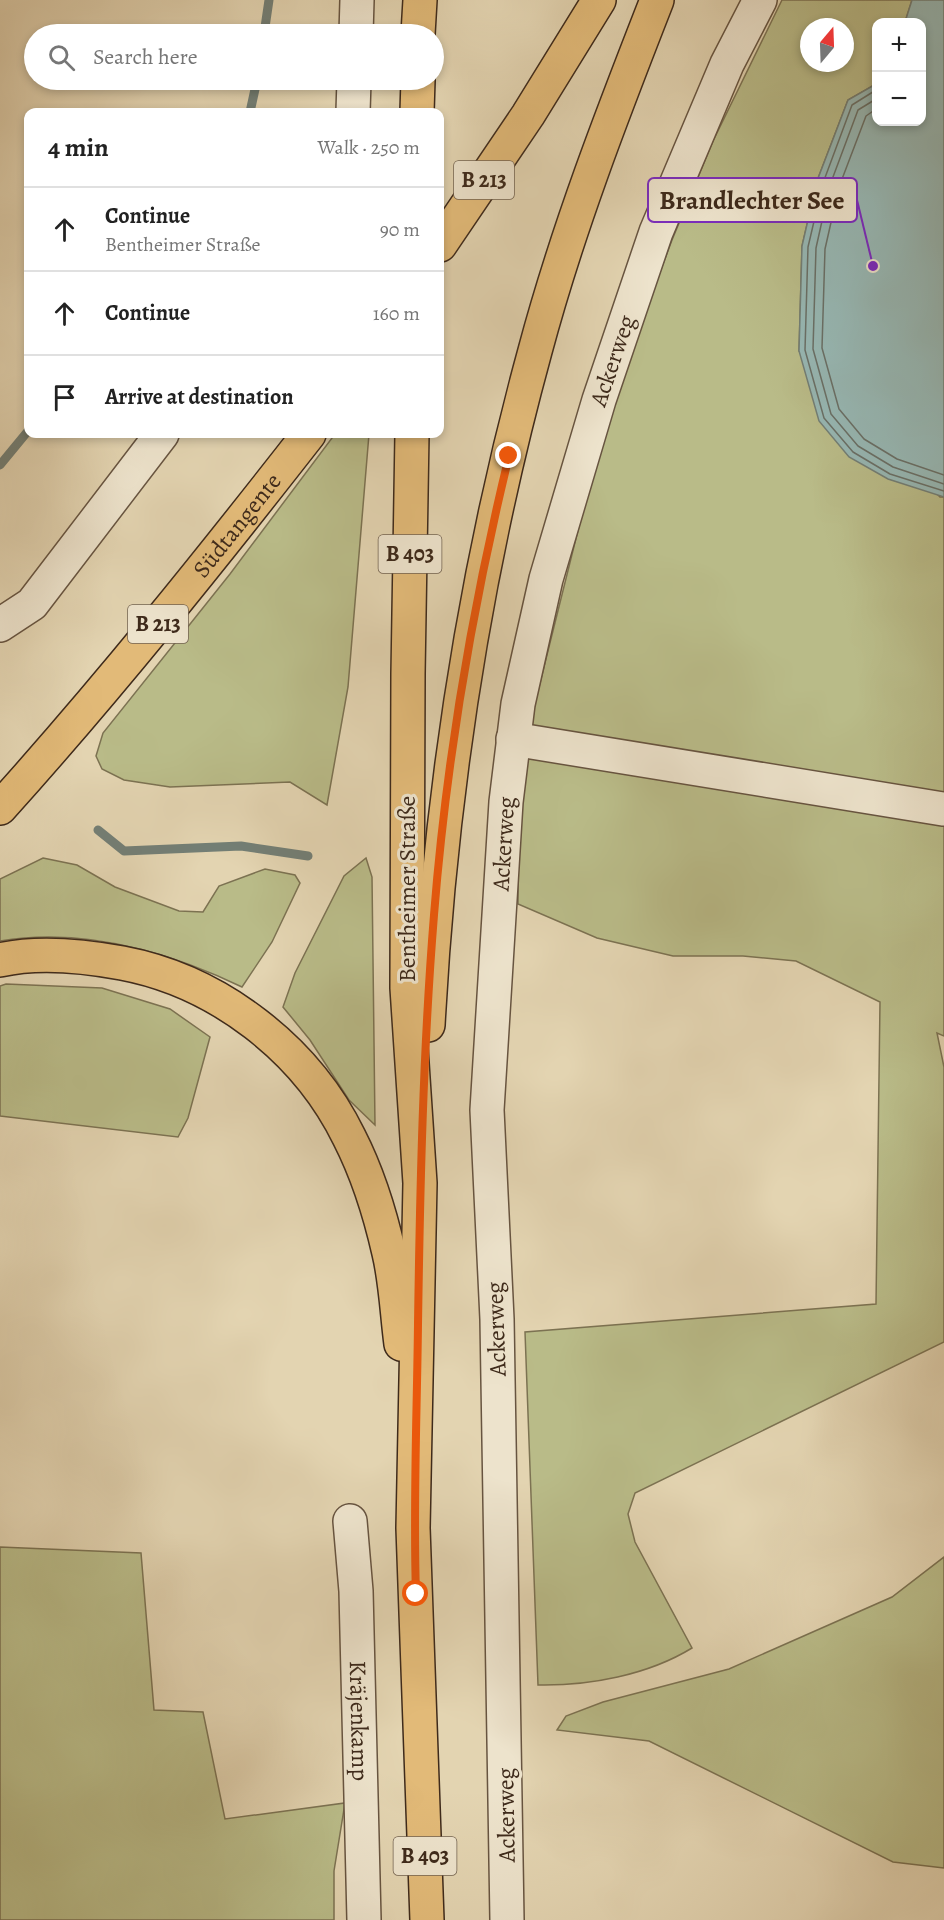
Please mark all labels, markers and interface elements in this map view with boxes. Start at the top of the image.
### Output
north arrow [800,18,854,72]
map controls [872,18,926,126]
button: + [872,18,926,72]
search box [24,24,444,90]
icon: search [45,41,78,74]
text: Search here [93,42,198,72]
button: − [872,72,926,126]
text: 4 min [48,130,109,165]
text: Walk · 250 m [318,134,420,161]
road number: B 213 [454,161,514,199]
callout: Brandlechter See [648,178,857,222]
text: Brandlechter See [659,183,845,218]
text: Continue [105,201,190,231]
icon: ahead [48,213,81,246]
text: 90 m [380,216,420,243]
text: Bentheimer Straße [105,231,261,258]
icon: ahead [48,297,81,330]
text: Continue [105,298,190,328]
text: 160 m [373,300,420,327]
street label: Ackerweg [582,311,643,412]
icon: arrive [48,381,81,414]
text: Arrive at destination [105,382,294,412]
route end [495,442,521,468]
street label: Südtangente [185,466,289,584]
road number: B 403 [378,535,442,573]
road number: B 213 [128,605,188,643]
street label: Bentheimer Straße [391,796,423,982]
street label: Ackerweg [484,796,522,893]
street label: Ackerweg [478,1281,514,1378]
route start [402,1580,428,1606]
street label: Kräjenkamp [342,1660,377,1781]
street label: Ackerweg [489,1767,523,1864]
road number: B 403 [394,1837,456,1875]

